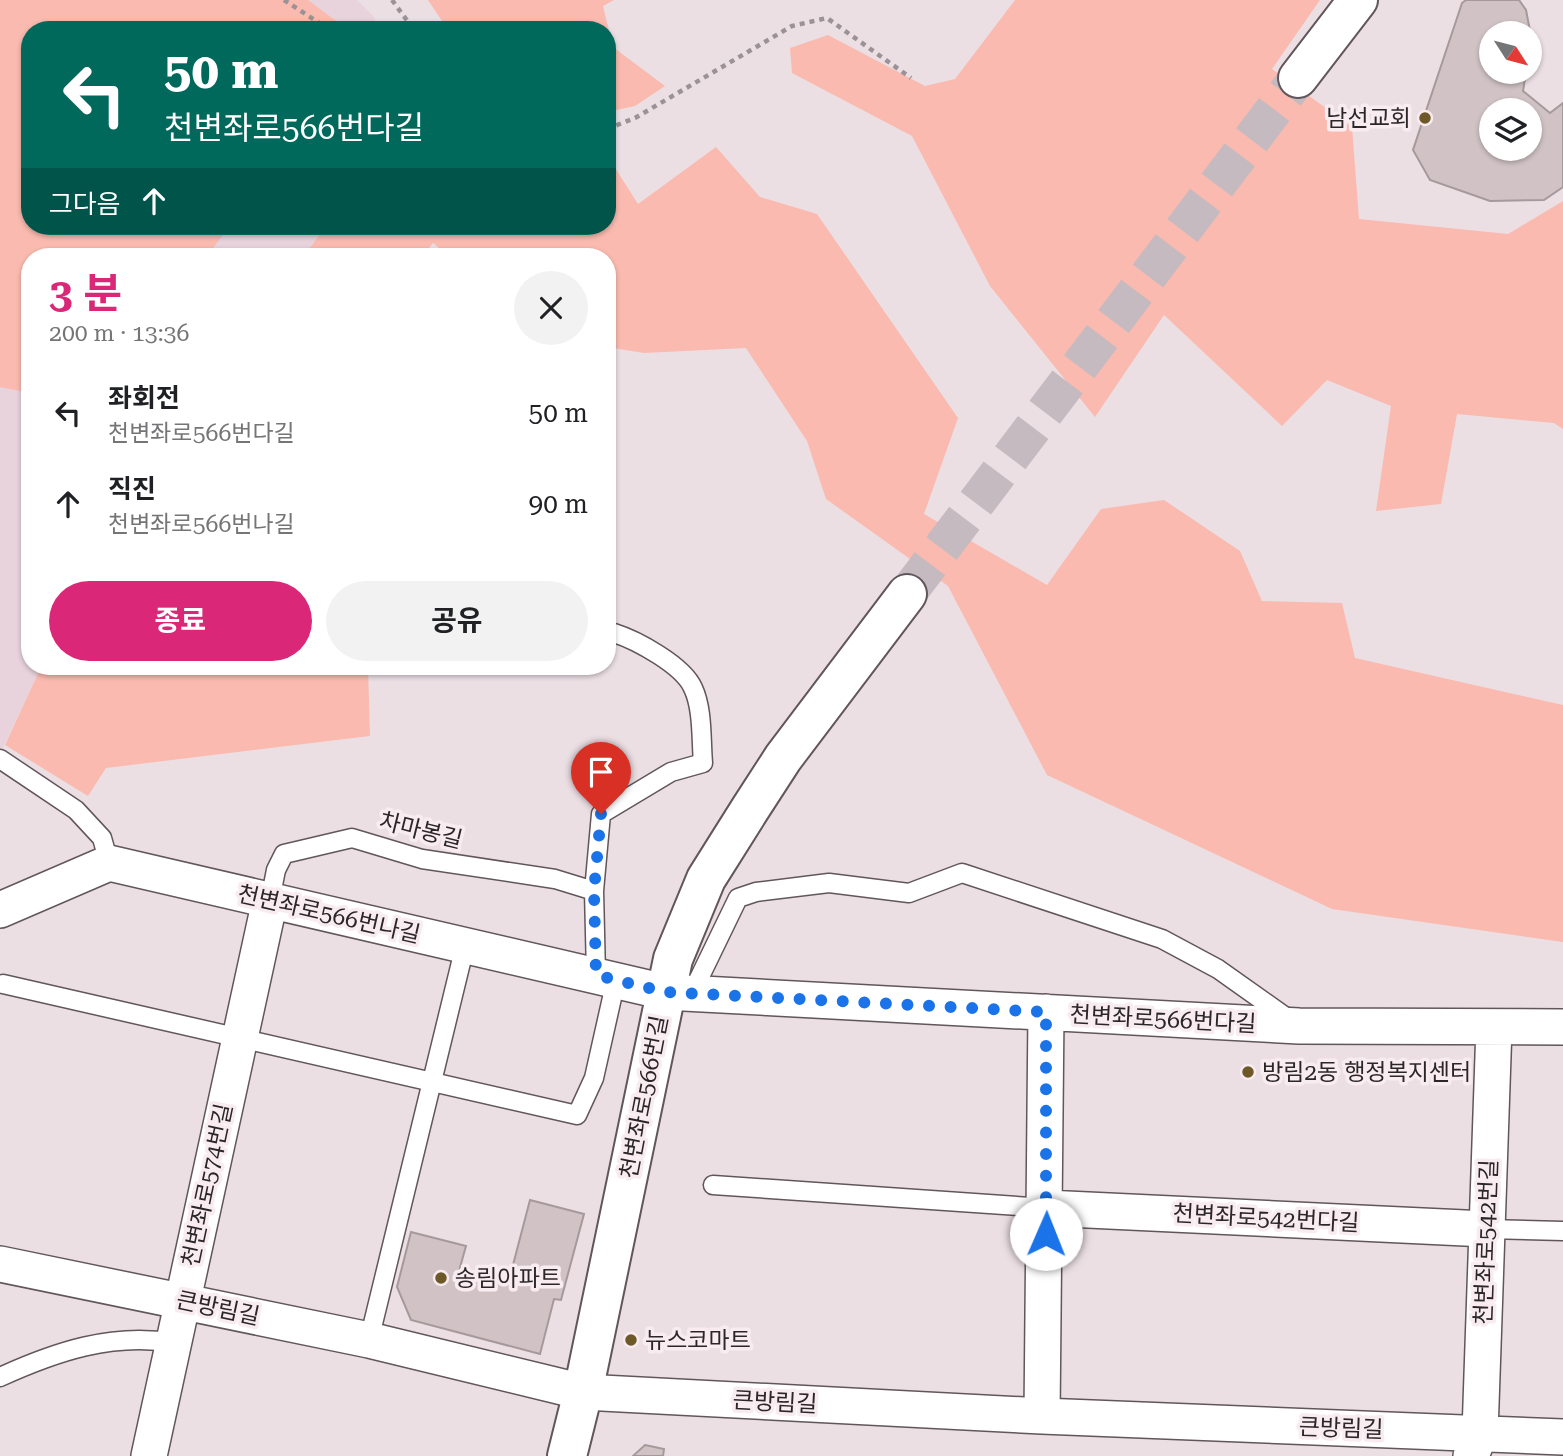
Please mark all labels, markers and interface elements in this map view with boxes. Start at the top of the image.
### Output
north arrow [1479,21,1542,84]
map controls [1479,21,1542,161]
text: 50 m [164,43,279,100]
icon: left [49,49,140,140]
button: layers [1479,98,1542,161]
place label: 남선교회 [1326,105,1411,132]
text: 천변좌로566번다길 [164,109,424,147]
marker: 남선교회 [1417,110,1433,126]
icon: ahead [135,182,173,220]
text: 그다음 [49,189,121,219]
text: 3 분 [49,269,122,318]
button: close [514,271,588,345]
text: 200 m · 13:36 [49,320,189,347]
text: 좌회전 [108,383,180,413]
icon: left [49,394,87,432]
text: 50 m [529,398,588,428]
text: 천변좌로566번다길 [108,420,295,447]
text: 직진 [108,474,156,504]
icon: ahead [49,485,87,523]
text: 90 m [529,489,588,519]
text: 천변좌로566번나길 [108,511,295,538]
button: 종료 [49,581,312,661]
button: 공유 [326,581,588,661]
pin [571,742,631,814]
icon: arrive [582,753,620,791]
street label: 차마봉길 [377,807,465,854]
street label: 천변좌로566번나길 [235,880,423,949]
street label: 천변좌로566번다길 [1069,1001,1257,1038]
street label: 천변좌로566번길 [615,1013,674,1181]
place label: 방림2동 행정복지센터 [1262,1059,1471,1086]
marker: 방림2동 행정복지센터 [1240,1064,1256,1080]
street label: 천변좌로574번길 [177,1101,238,1269]
street label: 천변좌로542번길 [1470,1159,1503,1325]
position arrow [1009,1197,1083,1271]
street label: 천변좌로542번다길 [1172,1200,1360,1237]
place label: 송림아파트 [455,1265,561,1292]
marker: 송림아파트 [433,1270,449,1286]
street label: 큰방림길 [174,1286,262,1330]
place label: 뉴스코마트 [645,1327,751,1354]
marker: 뉴스코마트 [623,1332,639,1348]
street label: 큰방림길 [732,1387,818,1418]
street label: 큰방림길 [1298,1414,1384,1443]

